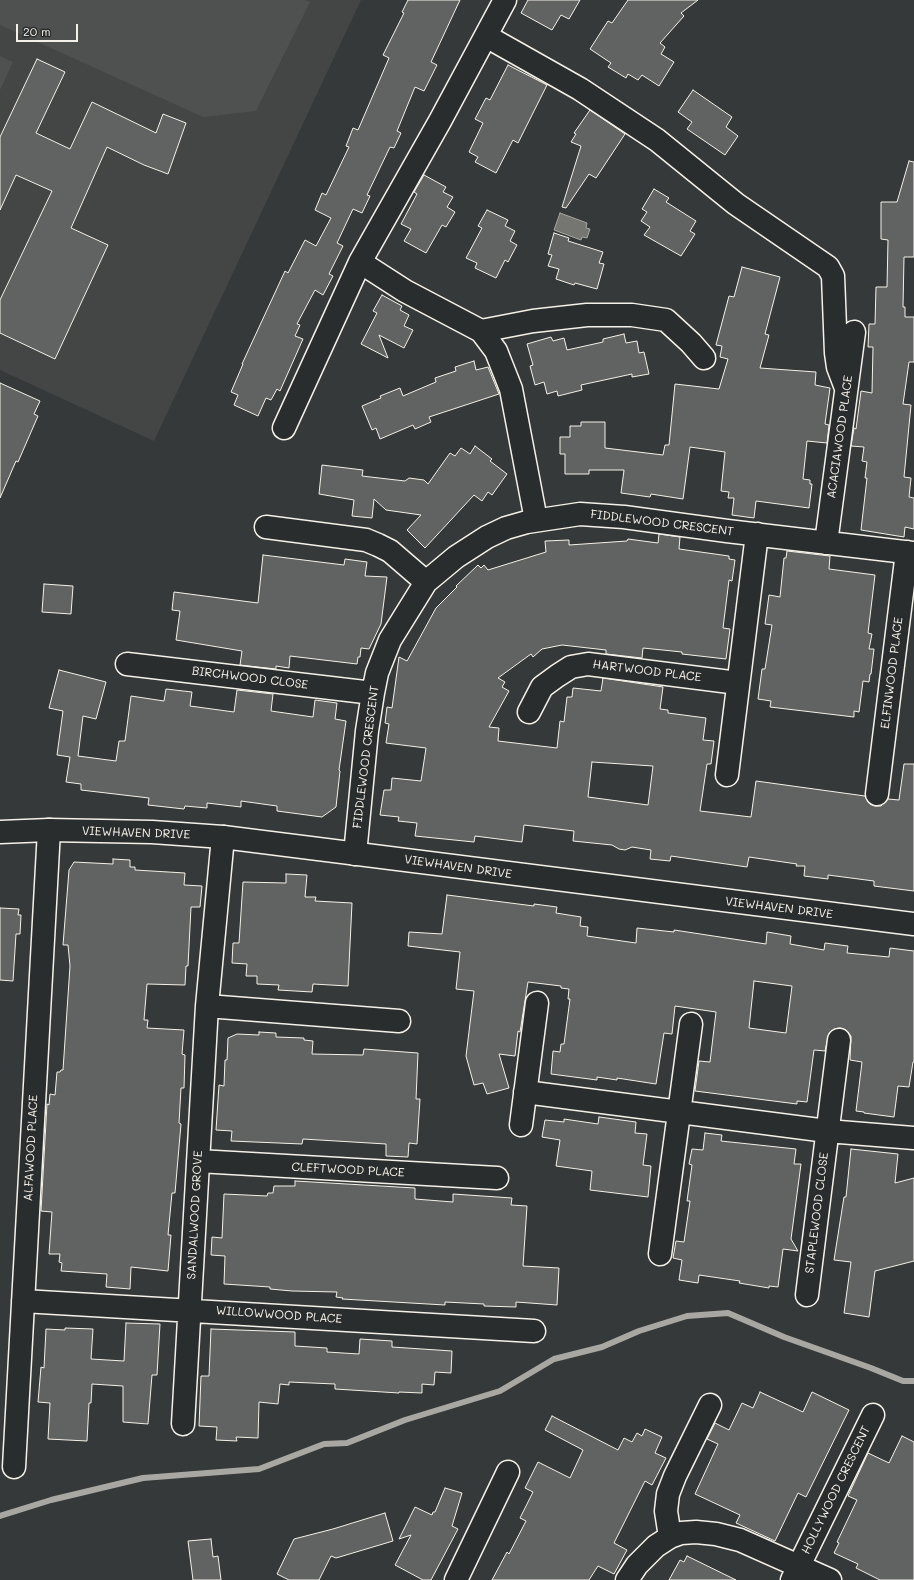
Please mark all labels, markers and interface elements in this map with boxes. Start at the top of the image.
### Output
scale bar [18,16,80,42]
text: 20 m [23,23,51,39]
street label: ACACIAWOOD PLACE [824,375,856,499]
street label: FIDDLEWOOD CRESCENT [590,507,734,539]
street label: ELFINWOOD PLACE [878,616,906,730]
street label: HARTWOOD PLACE [592,657,702,685]
street label: BIRCHWOOD CLOSE [191,664,309,692]
street label: FIDDLEWOOD CRESCENT [350,685,382,829]
street label: VIEWHAVEN DRIVE [82,824,190,842]
street label: VIEWHAVEN DRIVE [403,852,513,882]
street label: VIEWHAVEN DRIVE [724,894,834,922]
street label: ALFAWOOD PLACE [21,1094,41,1202]
street label: SANDALWOOD GROVE [184,1150,206,1280]
street label: STAPLEWOOD CLOSE [802,1152,832,1274]
street label: CLEFTWOOD PLACE [291,1160,405,1180]
street label: WILLOWWOOD PLACE [215,1303,343,1327]
street label: HOLLYWOOD CRESCENT [799,1423,873,1557]

